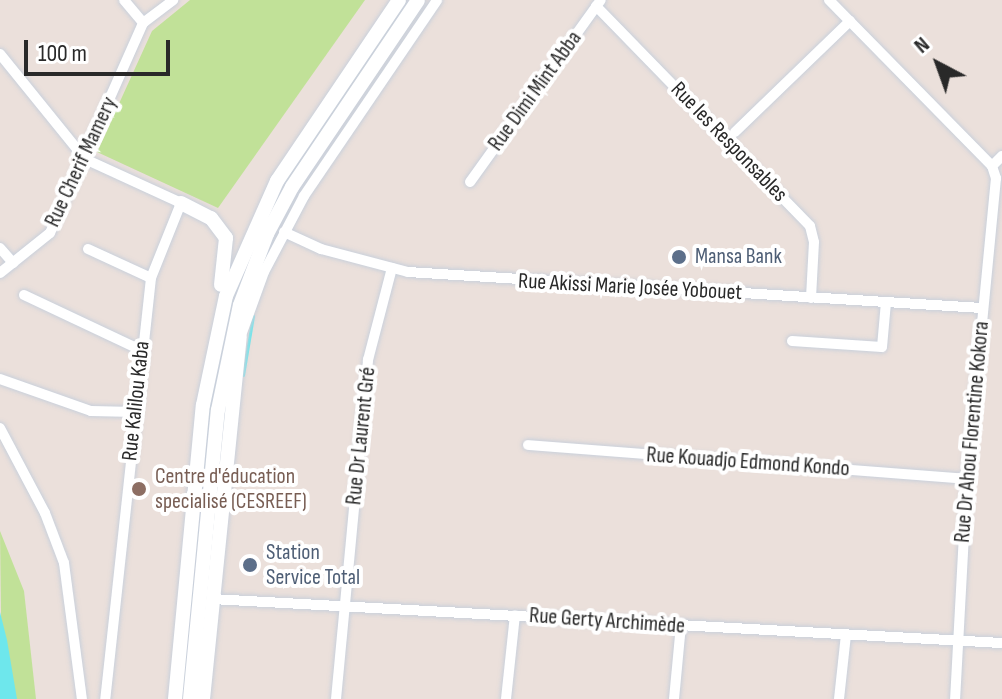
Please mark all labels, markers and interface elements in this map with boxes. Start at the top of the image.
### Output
scale bar [28,24,174,74]
north arrow [898,24,978,104]
street label: Rue Dimi Mint Abba [483,26,587,156]
text: N [909,31,935,60]
text: 100 m [38,39,87,68]
street label: Rue les Responsables [665,77,793,207]
street label: Rue Cherif Mamery [39,93,123,231]
place label: Mansa Bank [695,244,782,270]
marker: Mansa Bank [670,248,688,266]
street label: Rue Akissi Marie Josée Yobouet [517,268,743,306]
street label: Rue Dr Ahou Florentine Kokora [949,320,995,544]
street label: Rue Kalilou Kaba [117,340,155,462]
street label: Rue Dr Laurent Gré [341,366,381,506]
street label: Rue Kouadjo Edmond Kondo [645,442,851,482]
place label: Centre d'éducation specialisé (CESREEF) [155,463,307,514]
marker: Centre d'éducation specialisé (CESREEF) [130,480,148,498]
place label: Station Service Total [266,539,360,590]
marker: Station Service Total [241,556,259,574]
street label: Rue Gerty Archimède [528,602,686,640]

